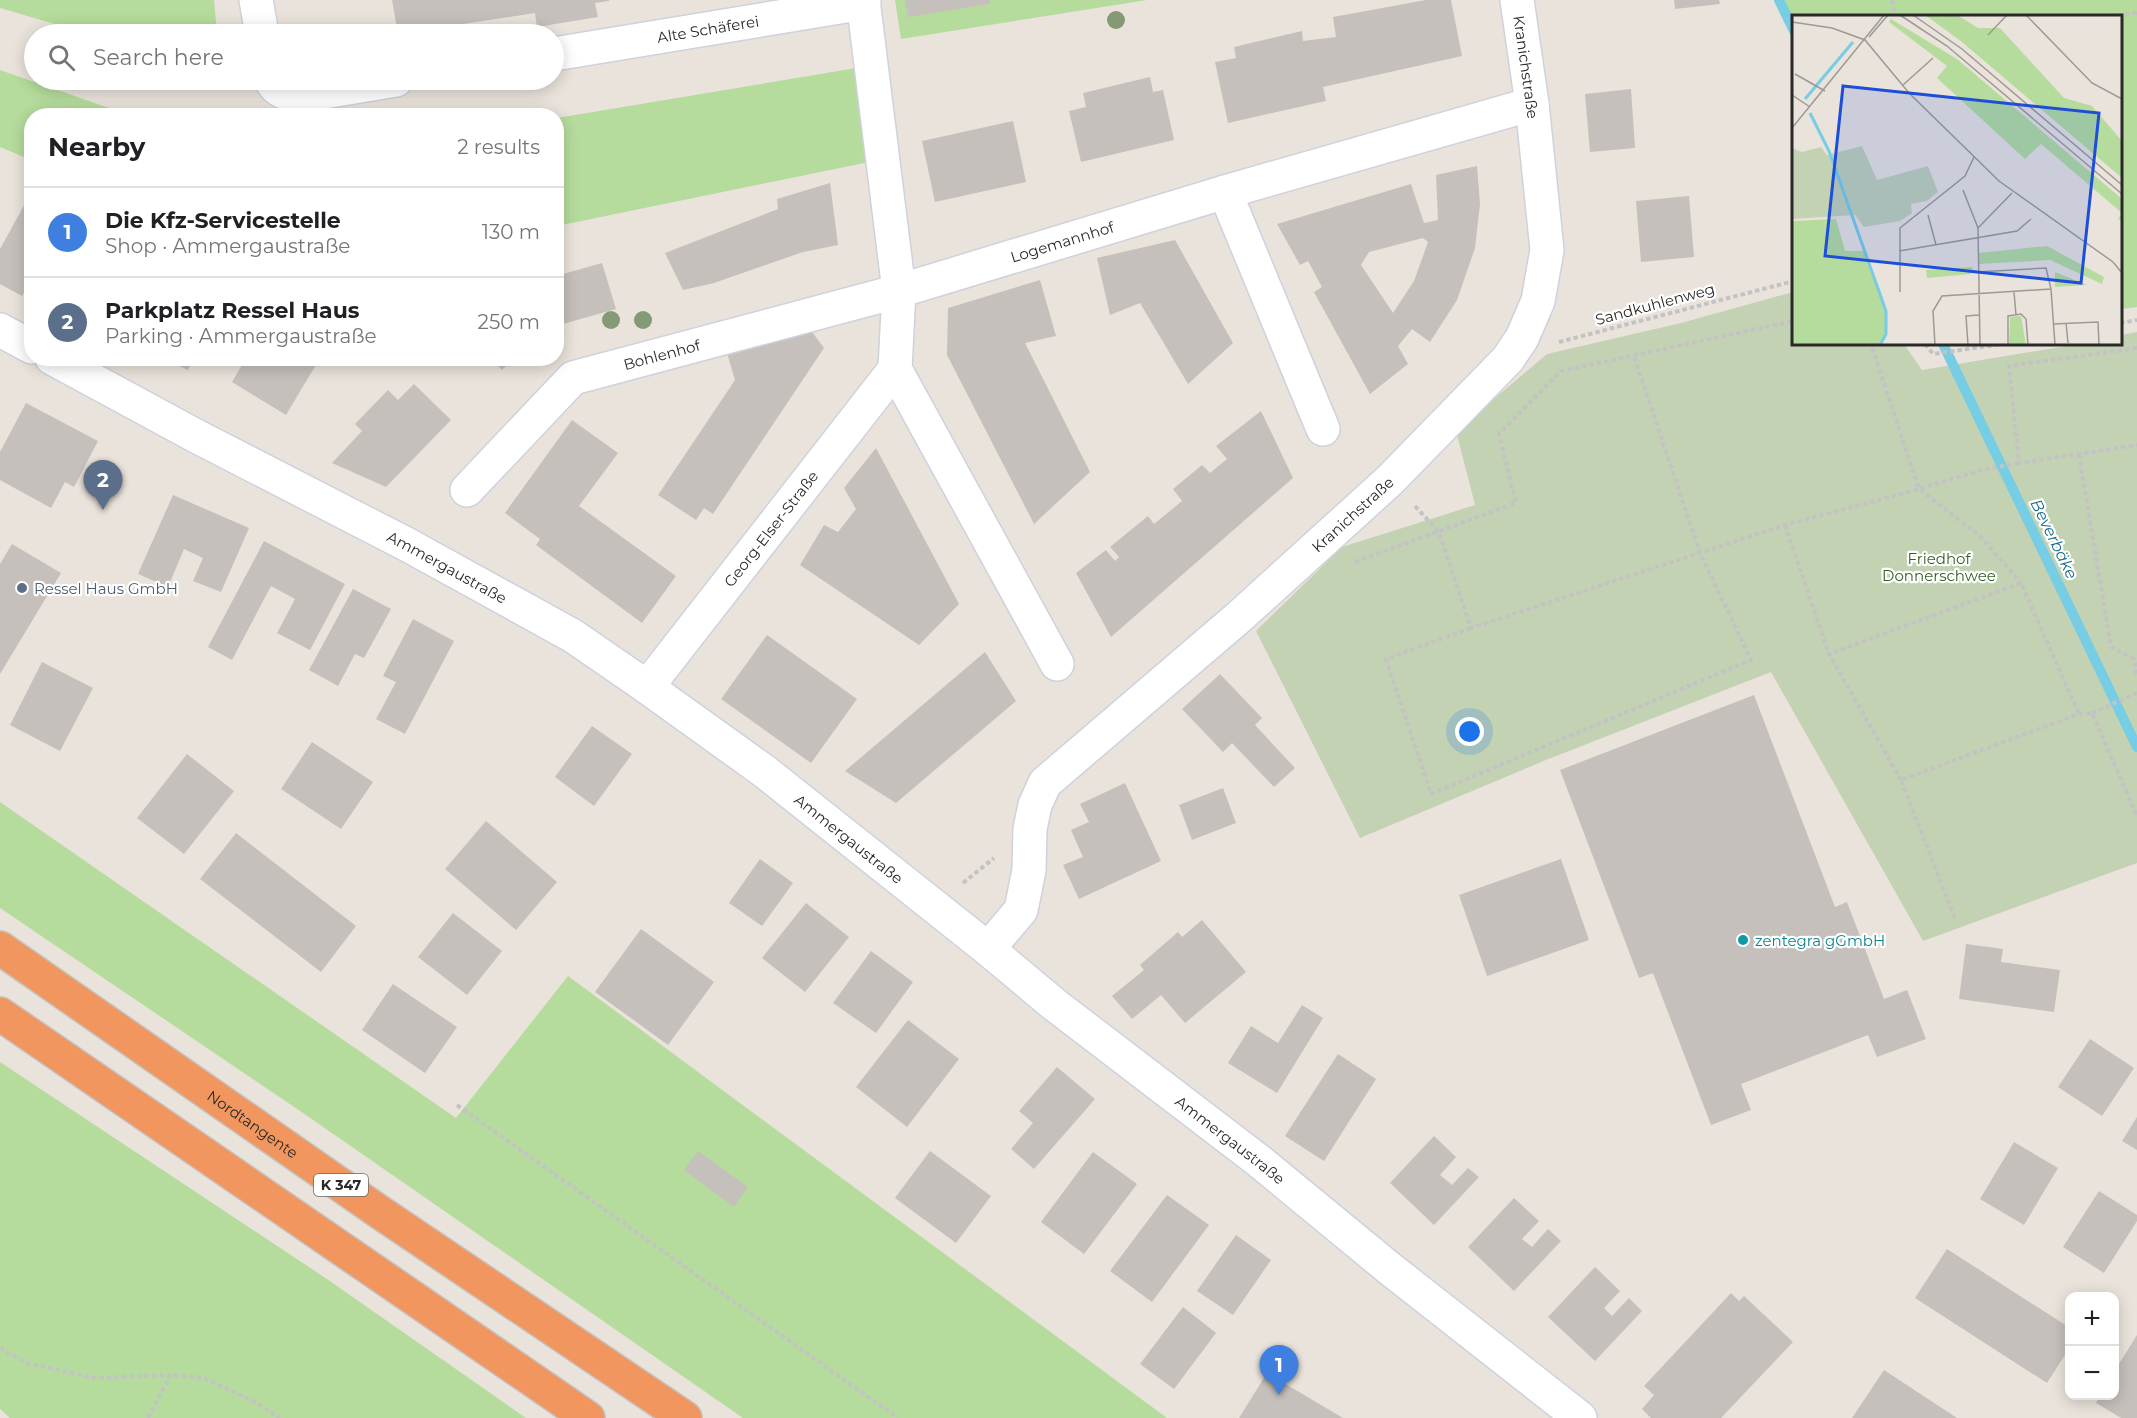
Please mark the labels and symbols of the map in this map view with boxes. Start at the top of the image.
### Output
street label: Alte Schäferei [656,11,760,46]
street label: Kranichstraße [1509,14,1543,120]
inset map [1792,15,2122,345]
street label: Logemannhof [1008,217,1117,266]
street label: Sandkuhlenweg [1593,279,1717,329]
street label: Bohlenhof [621,335,703,374]
pin: 2 [84,460,122,510]
street label: Georg-Elser-Straße [719,467,822,590]
street label: Kranichstraße [1307,472,1397,556]
water label: Beverbäke [2027,496,2081,582]
street label: Ammergaustraße [384,527,510,607]
park label: Friedhof Donnerschwee [1882,549,1996,585]
place label: Ressel Haus GmbH [34,579,178,598]
marker: Ressel Haus GmbH [15,581,29,595]
your location [1455,717,1484,746]
street label: Ammergaustraße [791,790,907,887]
place label: zentegra gGmbH [1755,931,1885,950]
marker: zentegra gGmbH [1736,933,1750,947]
street label: Nordtangente [204,1086,302,1162]
street label: Ammergaustraße [1172,1091,1289,1188]
road number: K 347 [314,1174,368,1196]
pin: 1 [1260,1346,1298,1395]

